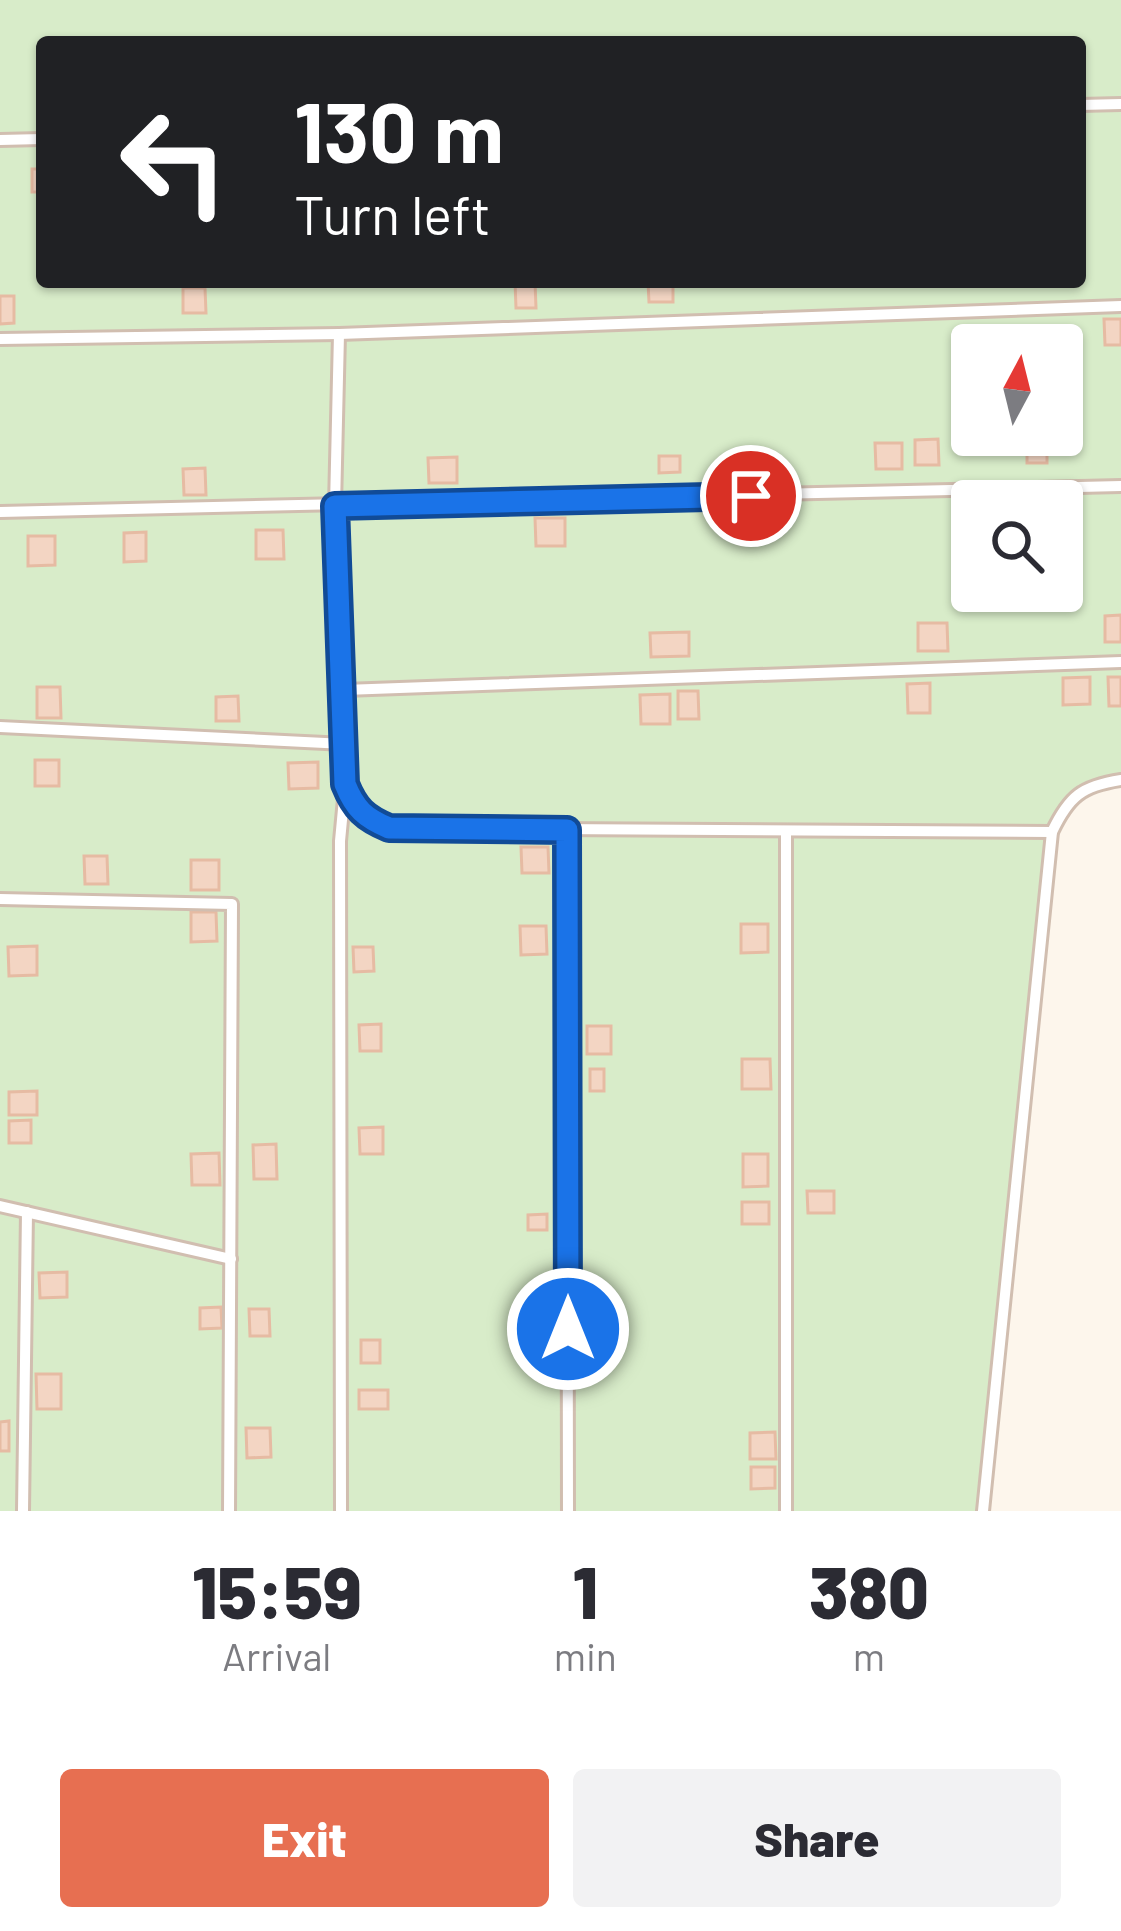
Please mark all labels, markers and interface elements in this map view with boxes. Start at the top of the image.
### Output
text: 130 m [294,79,504,180]
icon: left [96,84,252,240]
text: Turn left [294,181,491,246]
north arrow [951,324,1083,456]
map controls [951,324,1083,612]
pin [700,445,802,547]
icon: arrive [718,463,784,529]
button: search [951,480,1083,612]
position arrow [505,1266,631,1392]
text: 15:59 [192,1547,362,1633]
text: 1 [572,1547,598,1633]
text: 380 [809,1547,929,1633]
text: Arrival [222,1632,331,1679]
text: min [554,1632,617,1679]
text: m [853,1632,885,1679]
button: Exit [60,1769,549,1907]
button: Share [573,1769,1061,1907]

